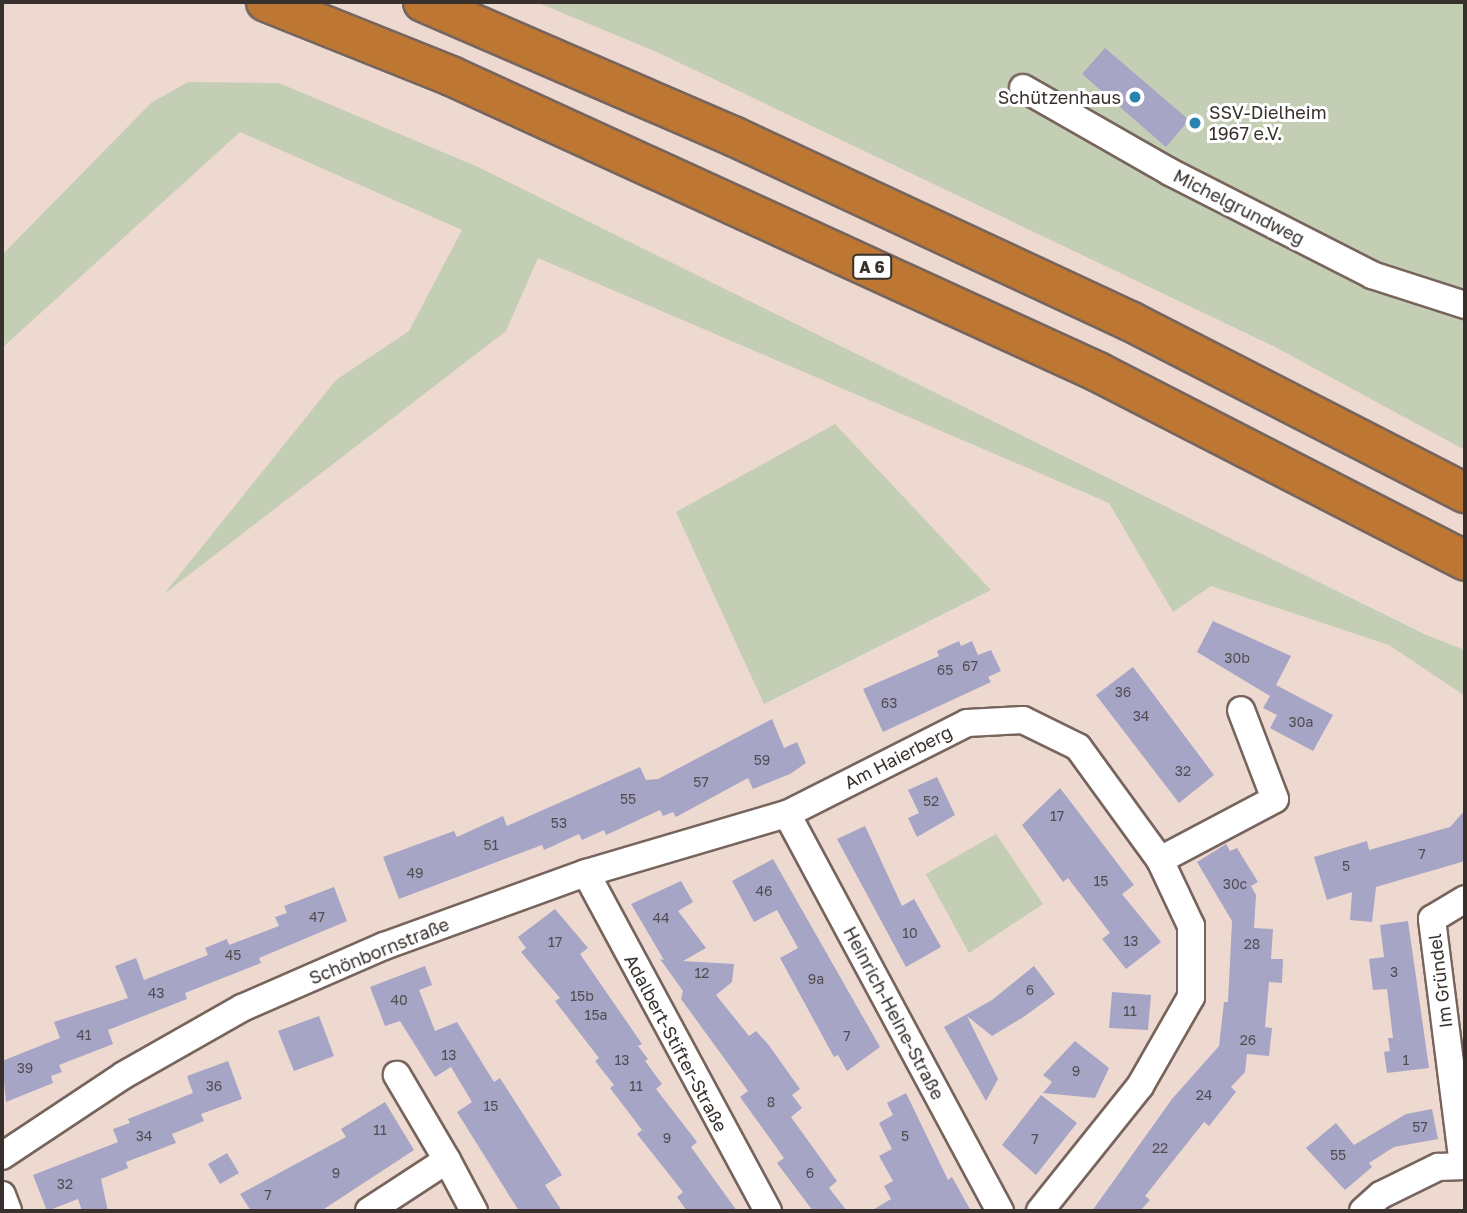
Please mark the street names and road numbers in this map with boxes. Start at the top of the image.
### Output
street label: Michelgrundweg [1170,165,1308,249]
road number: A 6 [851,255,893,280]
street label: Am Haierberg [841,721,955,793]
street label: Schönbornstraße [306,913,452,989]
street label: Heinrich-Heine-Straße [839,923,949,1103]
street label: Im Gründel [1423,933,1457,1029]
street label: Adalbert-Stifter-Straße [620,950,732,1136]

